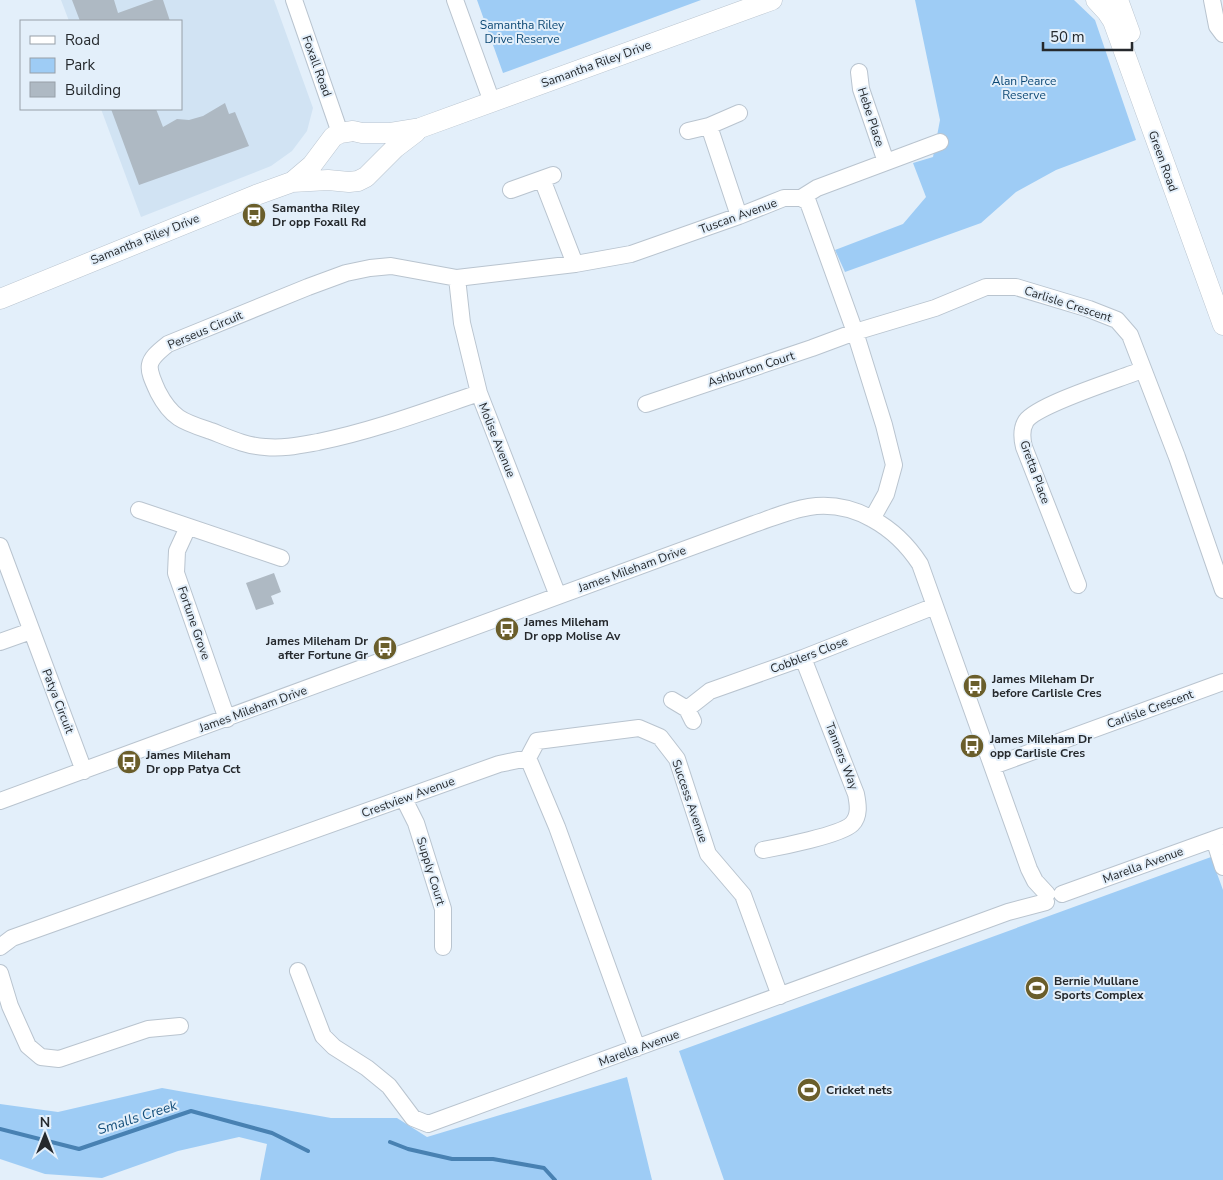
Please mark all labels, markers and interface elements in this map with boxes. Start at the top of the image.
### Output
park label: Samantha Riley Drive Reserve [480,17,565,47]
legend [20,20,182,110]
scale bar [1043,20,1132,52]
text: 50 m [1050,27,1085,47]
text: Road [65,30,100,50]
street label: Foxall Road [299,33,335,99]
street label: Samantha Riley Drive [539,37,653,91]
text: Park [65,55,95,75]
park label: Alan Pearce Reserve [992,73,1056,103]
text: Building [65,80,121,100]
street label: Hebe Place [854,85,888,149]
street label: Green Road [1145,128,1181,194]
street label: Tuscan Avenue [697,195,779,237]
place label: Samantha Riley Dr opp Foxall Rd [272,200,366,230]
bus stop icon: Samantha Riley Dr opp Foxall Rd [241,202,267,228]
street label: Samantha Riley Drive [88,210,202,268]
street label: Carlisle Crescent [1022,282,1114,326]
street label: Perseus Circuit [165,307,246,353]
street label: Ashburton Court [706,347,797,391]
street label: Molise Avenue [475,400,519,480]
street label: Gretta Place [1016,438,1054,506]
street label: James Mileham Drive [575,542,688,596]
street label: Fortune Grove [174,584,214,662]
place label: James Mileham Dr opp Molise Av [523,614,621,644]
bus stop icon: James Mileham Dr opp Molise Av [494,616,520,642]
place label: James Mileham Dr after Fortune Gr [265,633,368,663]
street label: Cobblers Close [768,633,850,677]
bus stop icon: James Mileham Dr after Fortune Gr [372,635,398,661]
street label: Patya Circuit [38,666,78,736]
place label: James Mileham Dr before Carlisle Cres [991,671,1102,701]
bus stop icon: James Mileham Dr before Carlisle Cres [962,673,988,699]
street label: James Mileham Drive [196,682,309,736]
street label: Carlisle Crescent [1105,686,1196,732]
street label: Tanners Way [822,720,862,793]
place label: James Mileham Dr opp Carlisle Cres [989,731,1092,761]
bus stop icon: James Mileham Dr opp Carlisle Cres [959,733,985,759]
place label: James Mileham Dr opp Patya Cct [145,747,241,777]
bus stop icon: James Mileham Dr opp Patya Cct [116,749,142,775]
street label: Success Avenue [668,757,712,845]
street label: Crestview Avenue [359,773,457,821]
street label: Supply Court [413,835,449,908]
street label: Marella Avenue [1101,843,1185,887]
place label: Bernie Mullane Sports Complex [1054,973,1144,1003]
sports icon: Bernie Mullane Sports Complex [1024,975,1050,1001]
street label: Marella Avenue [597,1026,681,1070]
sports icon: Cricket nets [796,1077,822,1103]
place label: Cricket nets [826,1082,892,1098]
water label: Smalls Creek [95,1095,180,1139]
north arrow [20,1110,70,1160]
text: N [40,1113,50,1132]

